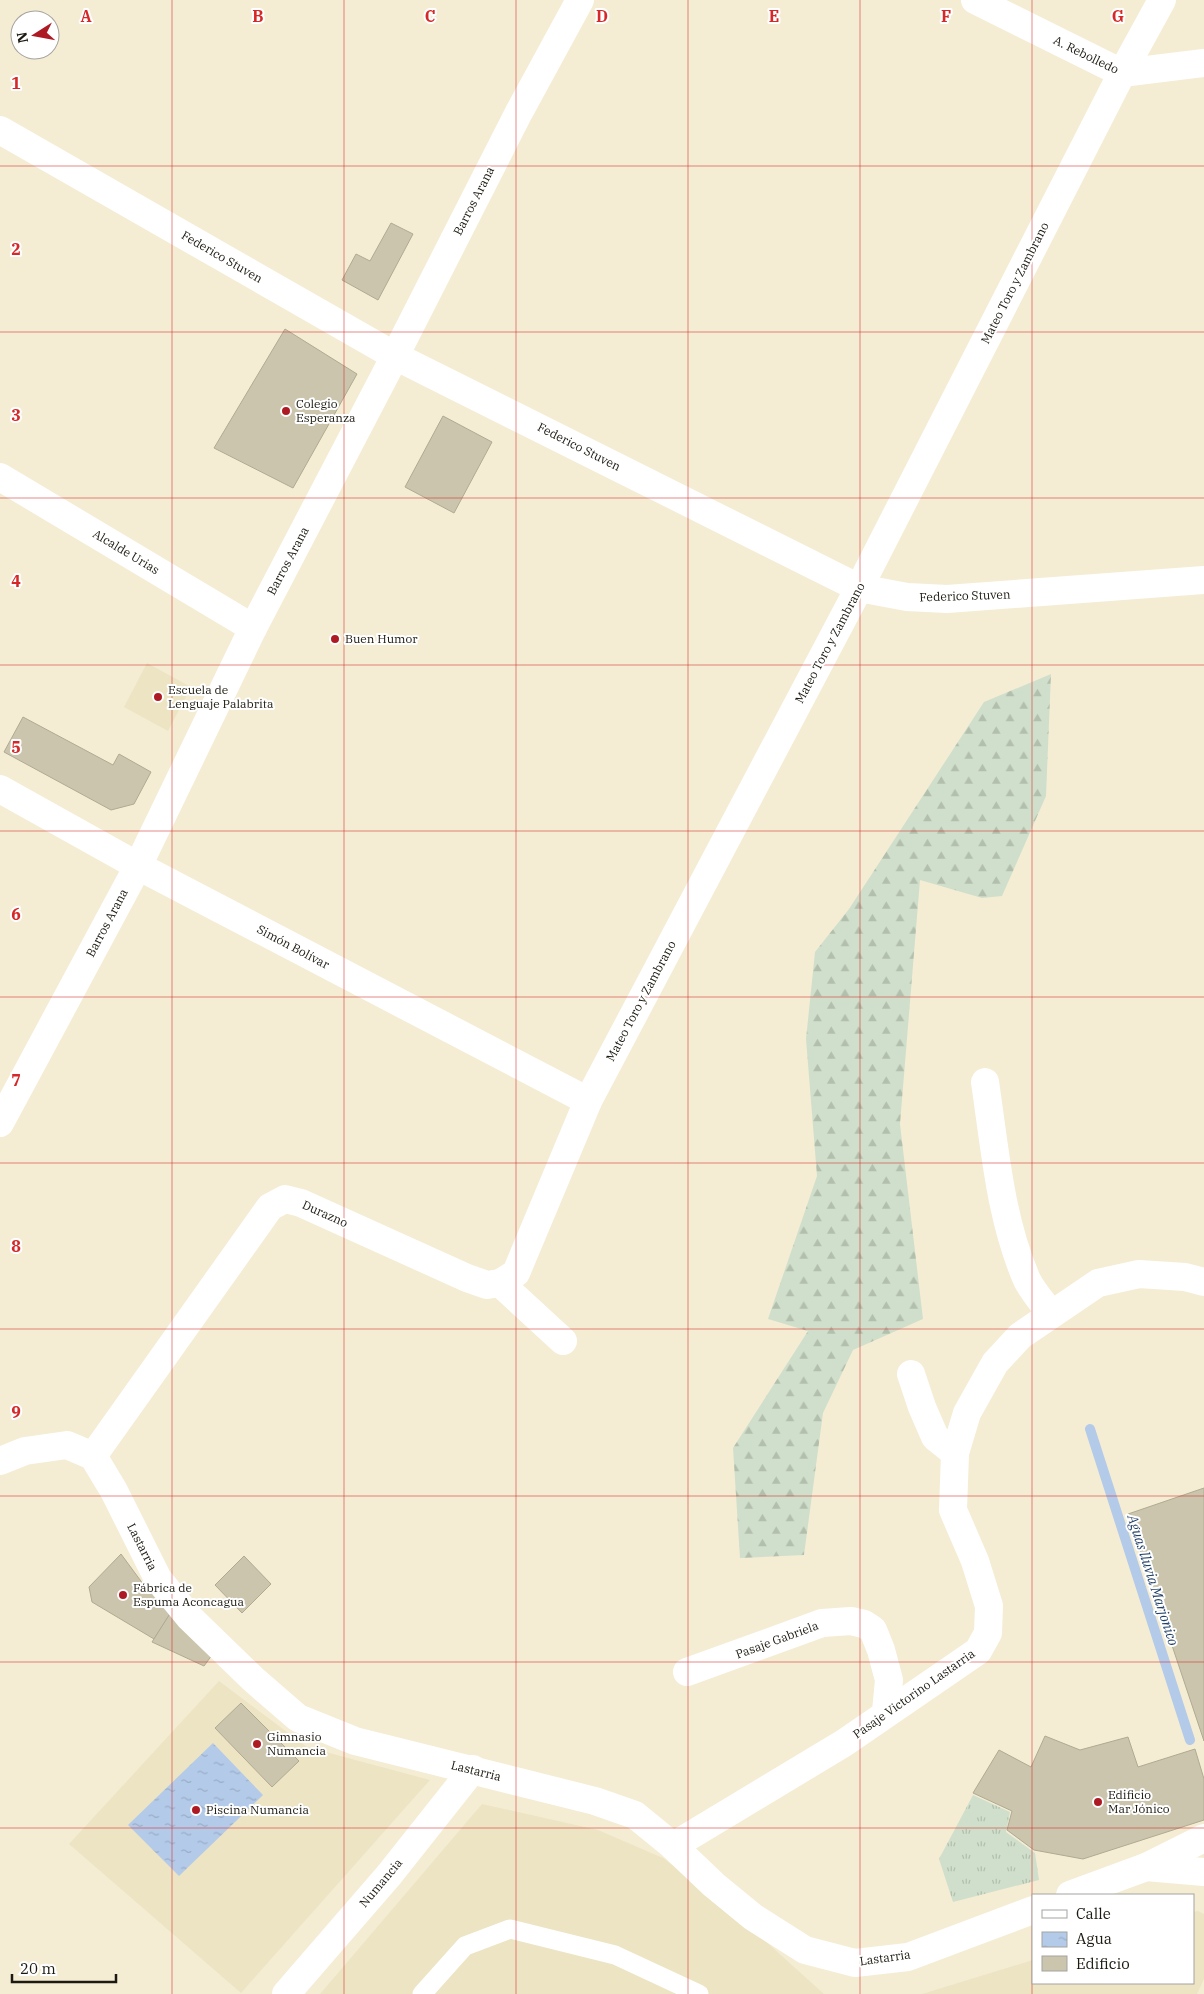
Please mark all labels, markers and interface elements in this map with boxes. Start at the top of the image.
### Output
text: A [80,6,92,26]
text: B [252,6,264,26]
text: C [425,6,435,26]
text: D [596,6,608,26]
text: E [769,6,779,26]
text: F [941,6,951,26]
text: G [1112,6,1124,26]
north arrow [10,10,60,60]
text: N [12,30,32,45]
street label: A. Rebolledo [1051,32,1121,77]
text: 1 [11,73,21,93]
street label: Barros Arana [450,164,497,238]
street label: Mateo Toro y Zambrano [977,219,1052,346]
street label: Federico Stuven [179,227,266,286]
text: 2 [11,239,21,259]
place label: Colegio Esperanza [296,396,356,425]
text: 3 [11,405,21,425]
marker: Colegio Esperanza [280,405,292,417]
street label: Federico Stuven [535,419,624,474]
street label: Barros Arana [263,524,312,597]
street label: Alcalde Urias [90,526,162,577]
text: 4 [11,571,21,591]
street label: Mateo Toro y Zambrano [791,580,868,706]
street label: Federico Stuven [919,586,1011,605]
place label: Buen Humor [345,631,418,646]
marker: Buen Humor [329,633,341,645]
place label: Escuela de Lenguaje Palabrita [168,682,274,711]
marker: Escuela de Lenguaje Palabrita [152,691,164,703]
text: 5 [11,737,21,757]
street label: Barros Arana [82,886,131,959]
text: 6 [11,904,21,924]
street label: Simón Bolívar [254,921,333,972]
street label: Mateo Toro y Zambrano [602,938,679,1064]
text: 7 [11,1070,21,1090]
street label: Durazno [300,1197,351,1230]
text: 8 [11,1236,21,1256]
text: 9 [11,1402,21,1422]
water label: Aguas lluvia Marjonico [1123,1511,1183,1648]
street label: Lastarria [124,1521,161,1573]
place label: Fábrica de Espuma Aconcagua [133,1580,244,1609]
marker: Fábrica de Espuma Aconcagua [117,1589,129,1601]
street label: Pasaje Gabriela [733,1617,821,1661]
street label: Pasaje Victorino Lastarria [850,1646,978,1741]
place label: Gimnasio Numancia [267,1729,326,1758]
marker: Gimnasio Numancia [251,1738,263,1750]
street label: Lastarria [449,1757,503,1784]
place label: Edificio Mar Jónico [1108,1787,1170,1816]
marker: Edificio Mar Jónico [1092,1796,1104,1808]
place label: Piscina Numancia [206,1802,310,1817]
marker: Piscina Numancia [190,1804,202,1816]
street label: Numancia [356,1855,406,1910]
legend [1032,1894,1194,1984]
text: Calle [1076,1904,1111,1923]
text: Agua [1076,1929,1112,1948]
street label: Lastarria [859,1946,912,1968]
scale bar [12,1952,116,1984]
text: Edificio [1076,1954,1130,1973]
text: 20 m [20,1959,56,1978]

